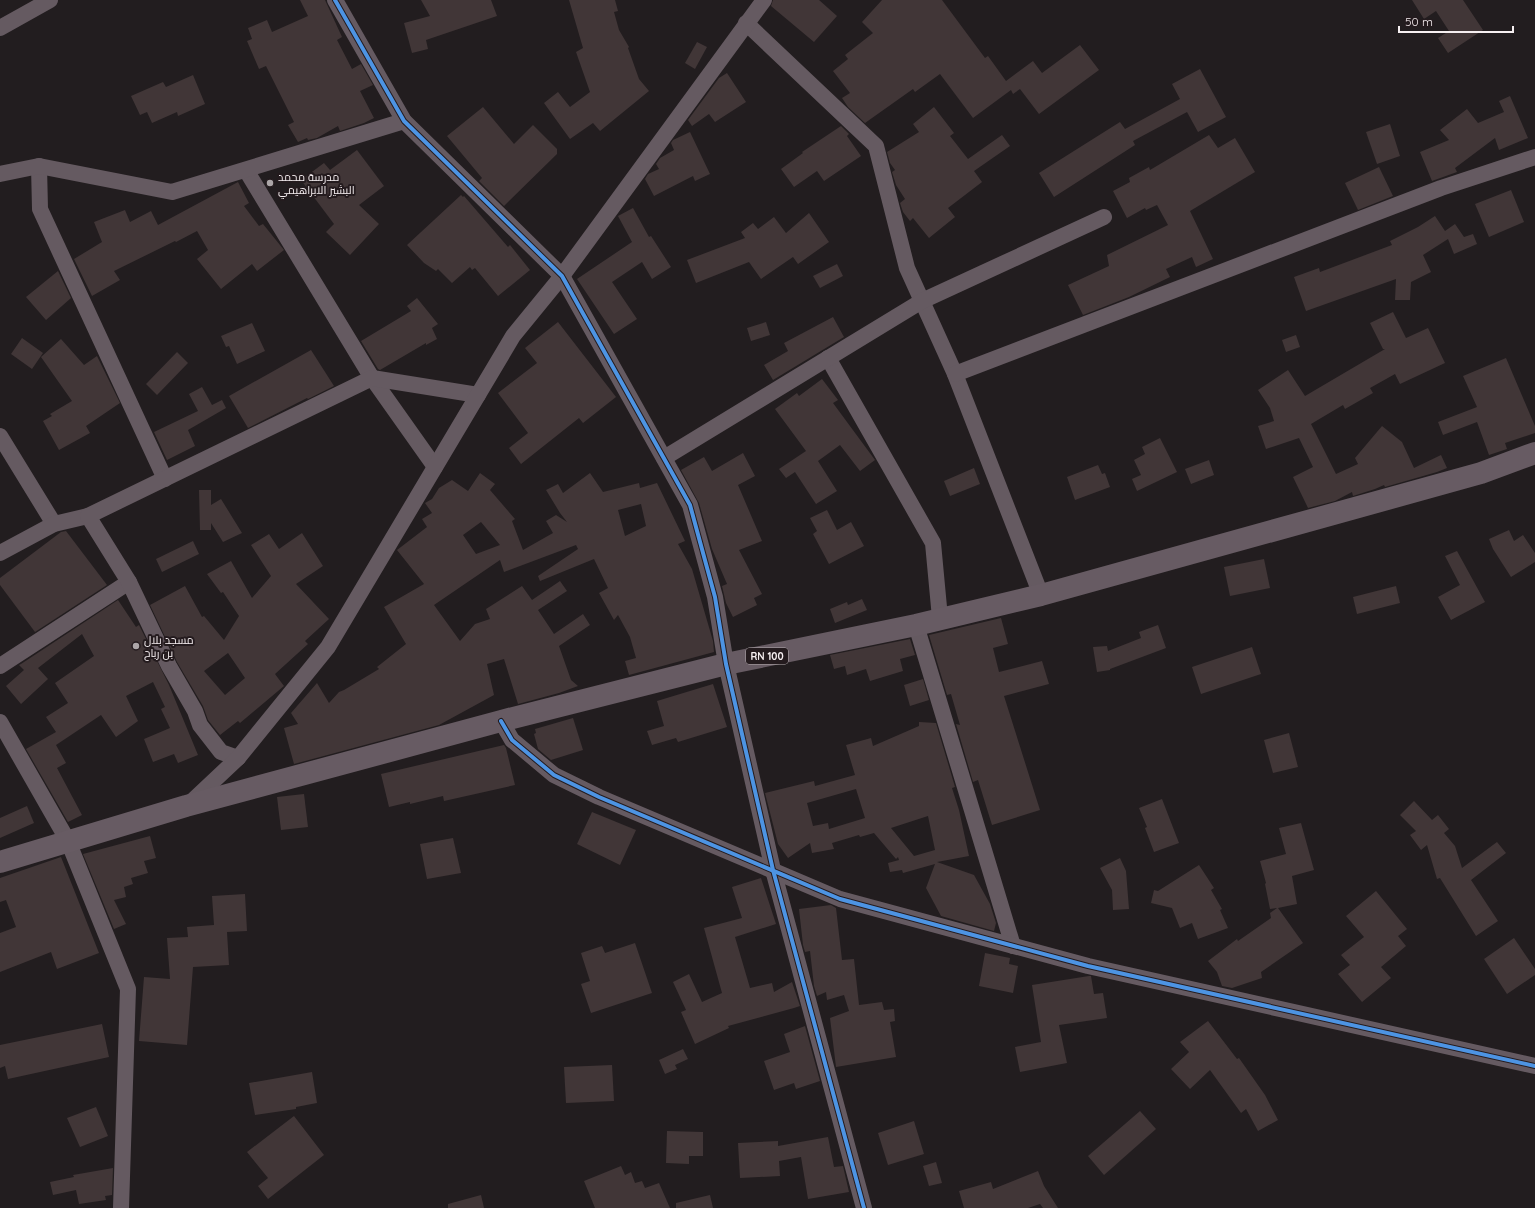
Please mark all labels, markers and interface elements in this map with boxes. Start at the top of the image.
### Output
scale bar [1399,8,1513,34]
text: 50 m [1405,14,1433,29]
place label: مدرسة محمد البشير الابراهيمي [278,170,355,199]
marker: مدرسة محمد البشير الابراهيمي [265,178,275,188]
place label: مسجد بلال بن رباح [144,633,194,661]
marker: مسجد بلال بن رباح [131,641,141,651]
road number: RN 100 [746,648,788,664]

